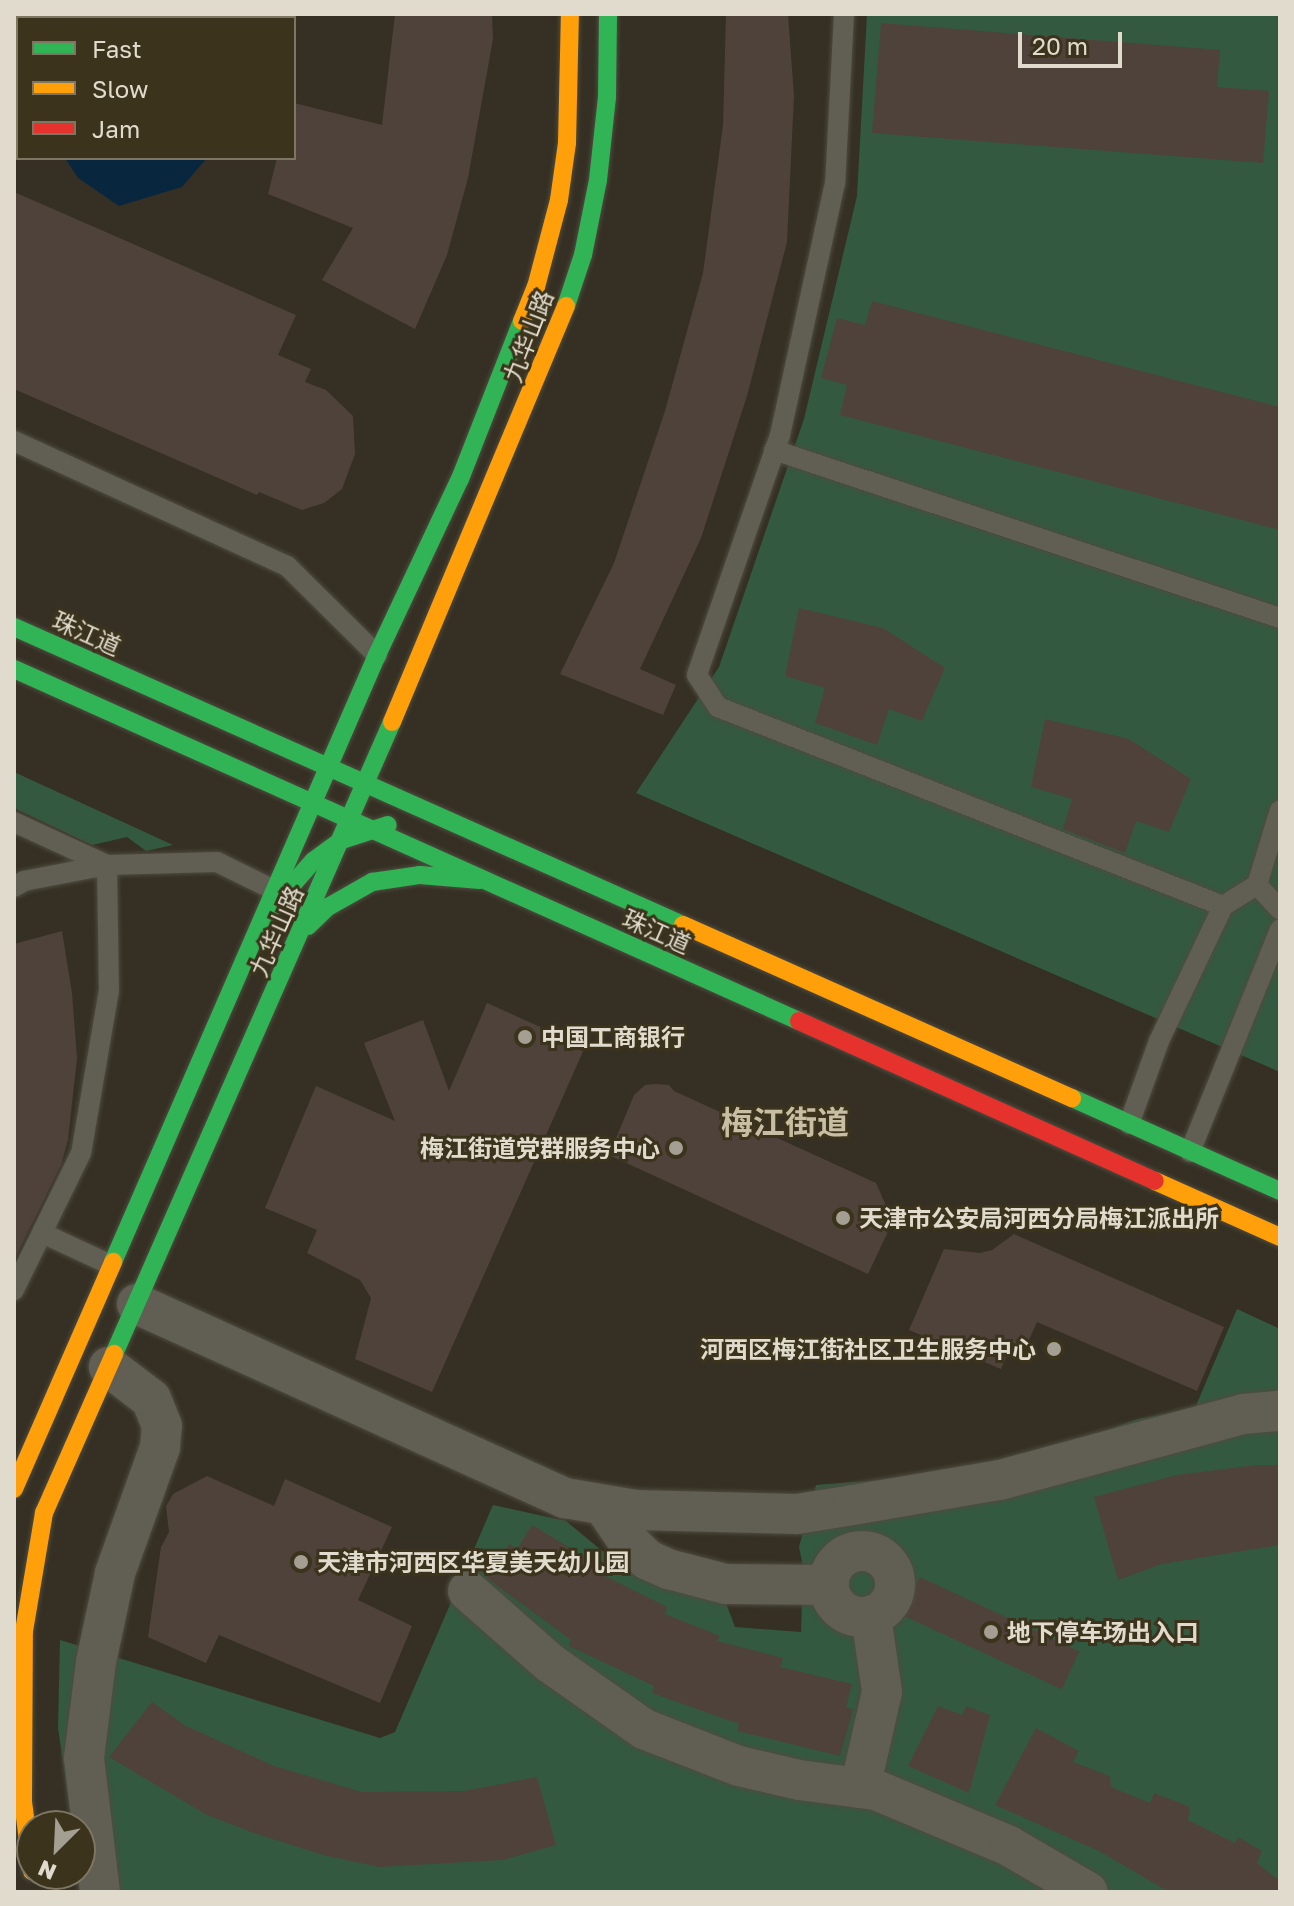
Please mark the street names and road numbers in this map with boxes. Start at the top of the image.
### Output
street label: 九华山路 [497,286,559,386]
street label: 珠江道 [48,605,126,661]
street label: 九华山路 [243,881,309,981]
street label: 珠江道 [618,903,696,959]

